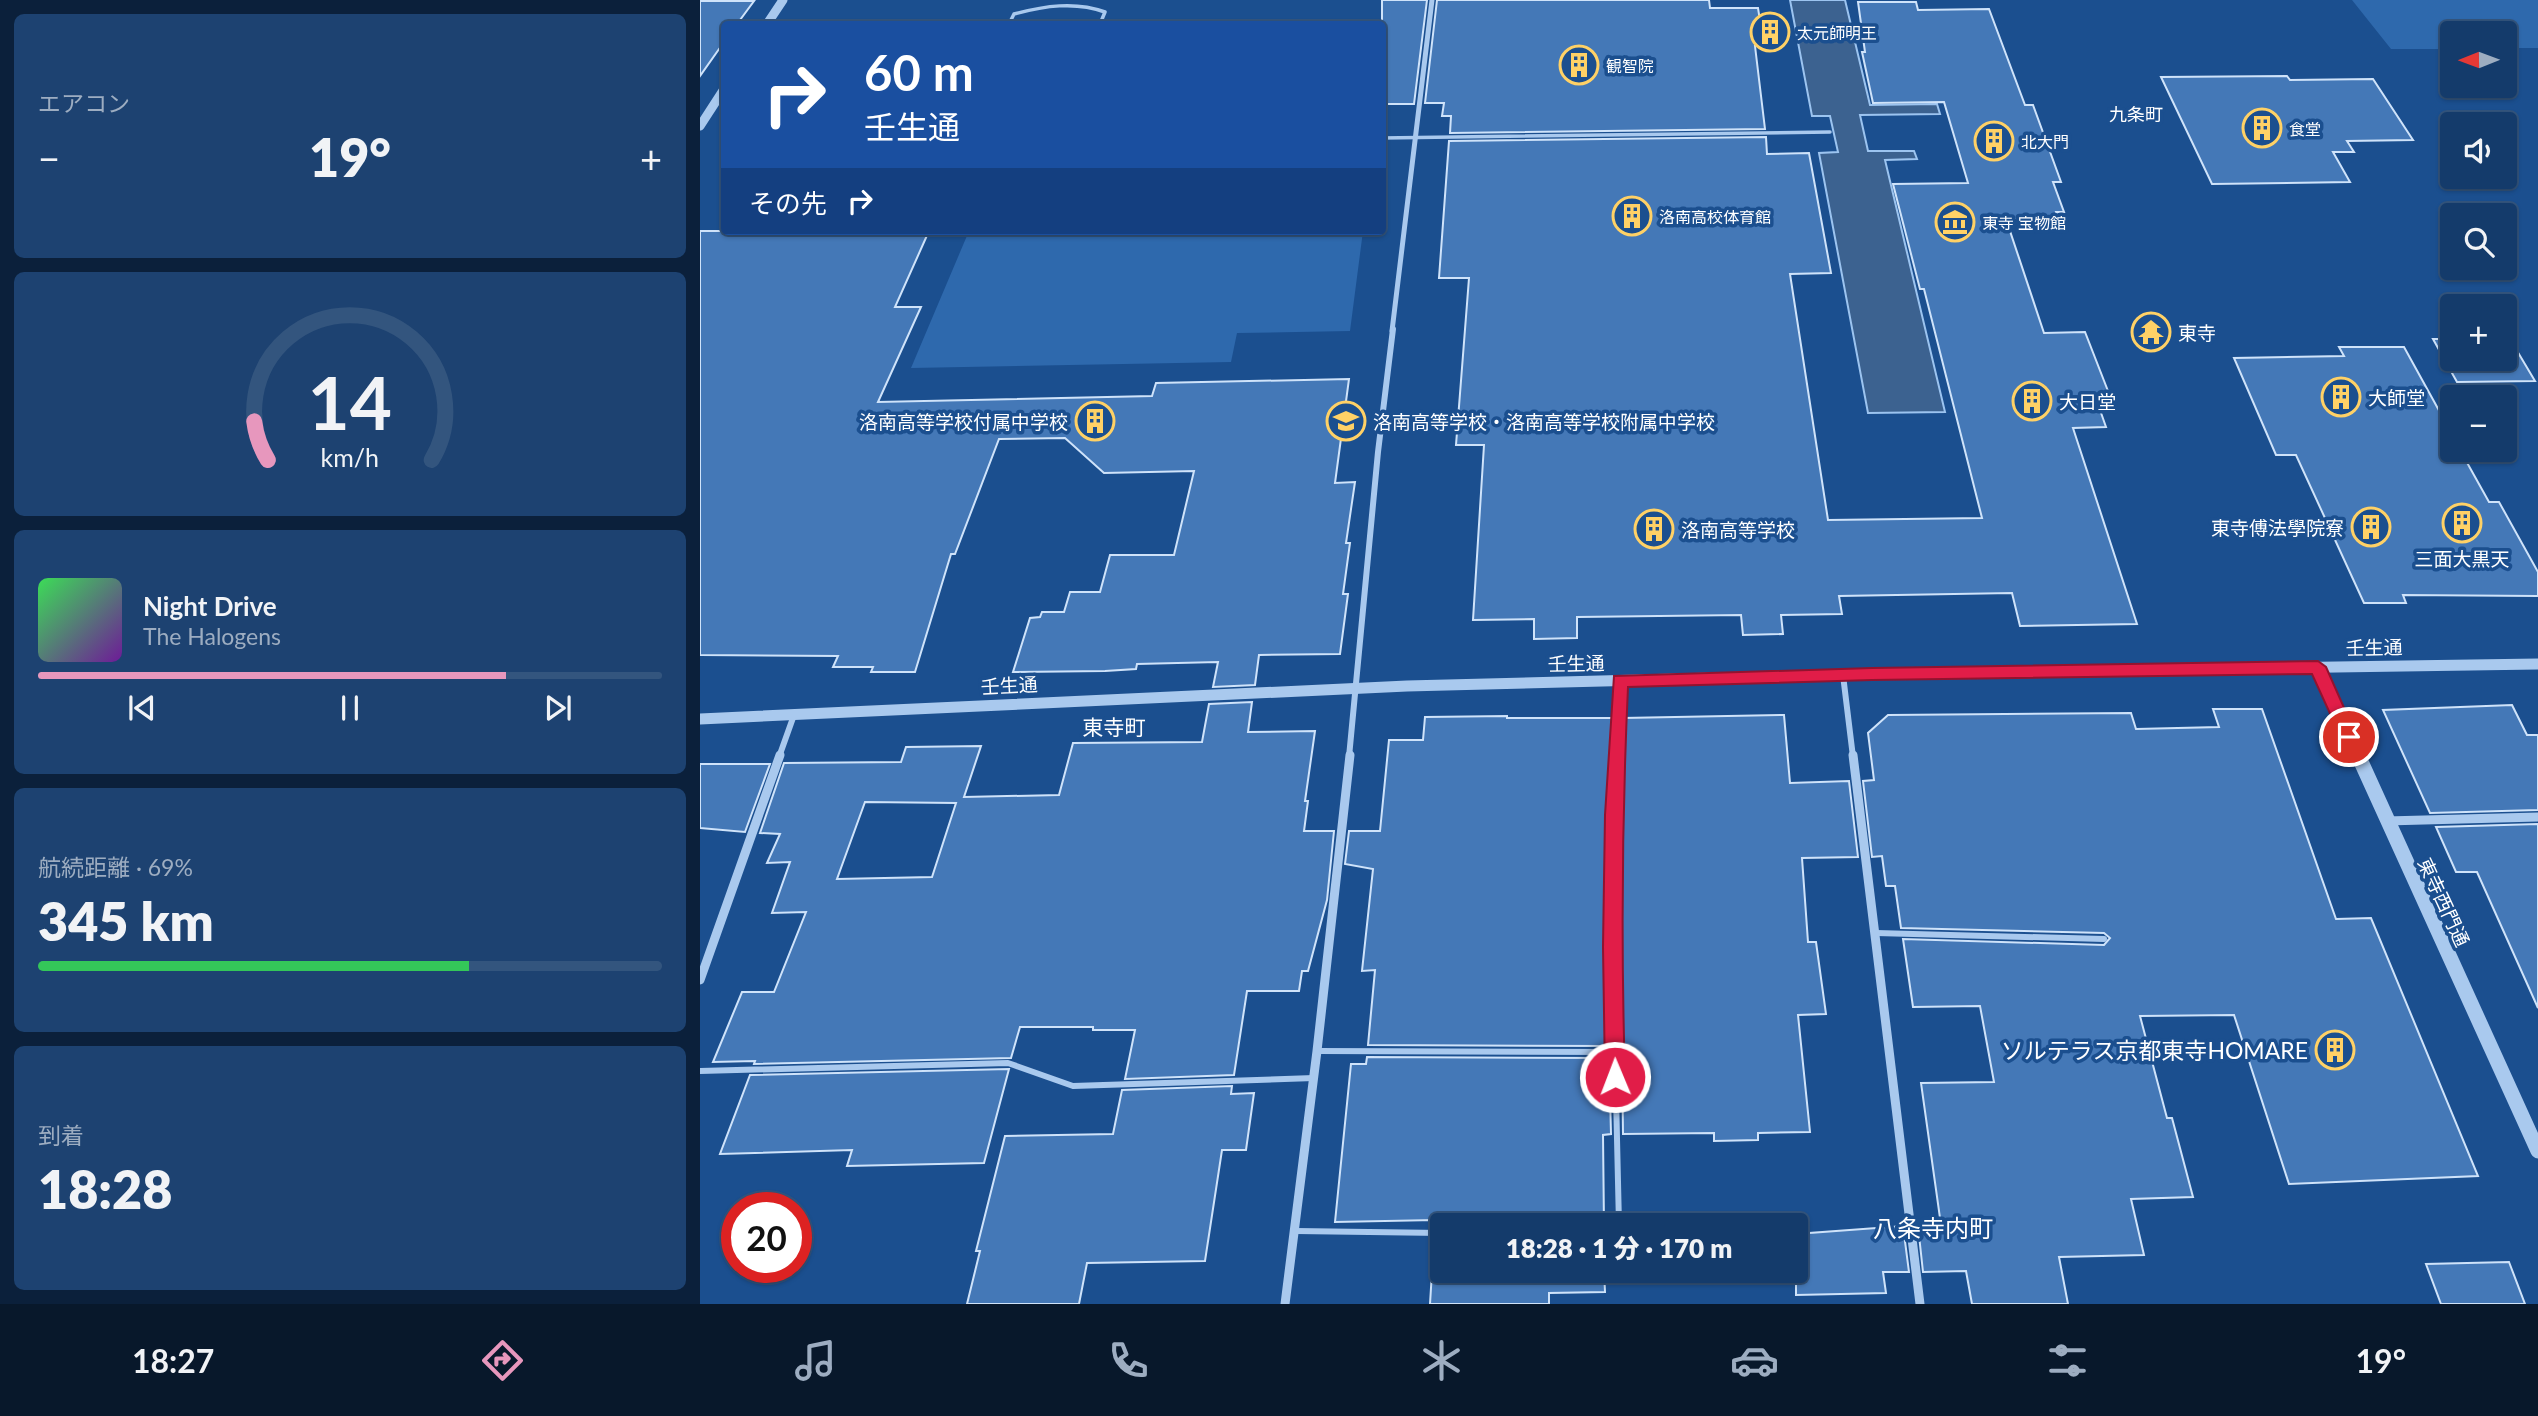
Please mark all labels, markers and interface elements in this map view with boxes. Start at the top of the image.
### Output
building icon: 太元師明王 [1749,11,1791,53]
north arrow [2440,21,2516,98]
map controls [2440,21,2517,462]
place label: 太元師明王 [1797,23,1877,42]
text: 60 m [864,43,974,101]
building icon: 観智院 [1558,44,1600,86]
icon: right [749,49,840,140]
place label: 観智院 [1606,56,1654,75]
text: エアコン [38,89,130,117]
district label: 九条町 [2109,103,2163,125]
text: 壬生通 [864,107,960,146]
building icon: 食堂 [2241,107,2283,149]
button: sound [2440,112,2517,189]
place label: 食堂 [2289,119,2321,138]
building icon: 北大門 [1973,120,2015,162]
text: 19° [309,126,391,188]
place label: 北大門 [2021,132,2069,151]
text: − [38,135,60,181]
text: + [640,135,662,181]
icon: right [841,182,879,220]
text: その先 [749,187,827,219]
building icon: 洛南高校体育館 [1611,195,1653,237]
museum icon: 東寺 宝物館 [1934,201,1976,243]
button: search [2440,203,2517,280]
place label: 洛南高校体育館 [1659,207,1771,226]
place label: 東寺 宝物館 [1982,213,2066,232]
button: + [2440,294,2517,371]
temple icon: 東寺 [2130,311,2172,353]
place label: 東寺 [2178,321,2216,344]
text: 14 [308,358,392,446]
building icon: 大師堂 [2320,376,2362,418]
building icon: 大日堂 [2011,380,2053,422]
button: − [2440,385,2517,462]
place label: 大師堂 [2368,386,2425,409]
place label: 大日堂 [2059,390,2116,413]
building icon: 洛南高等学校付属中学校 [1074,400,1116,442]
school or university icon: 洛南高等学校・洛南高等学校附属中学校 [1325,400,1367,442]
place label: 洛南高等学校付属中学校 [859,410,1068,433]
place label: 洛南高等学校・洛南高等学校附属中学校 [1373,410,1715,433]
text: km/h [321,442,379,472]
building icon: 三面大黒天 [2441,502,2483,544]
building icon: 東寺傅法學院寮 [2350,506,2392,548]
building icon: 洛南高等学校 [1633,508,1675,550]
place label: 東寺傅法學院寮 [2211,516,2344,539]
place label: 洛南高等学校 [1681,518,1795,541]
place label: 三面大黒天 [2414,547,2510,570]
text: Night Drive [143,590,277,622]
text: The Halogens [143,622,281,650]
street label: 壬生通 [2345,635,2403,659]
street label: 壬生通 [1547,651,1605,675]
street label: 壬生通 [980,672,1038,698]
icon: previous [123,689,161,727]
icon: pause [331,689,369,727]
icon: next [539,689,577,727]
pin [2319,707,2379,767]
district label: 東寺町 [1083,714,1146,739]
icon: arrive [2330,718,2368,756]
text: 航続距離 · 69% [38,853,193,881]
street label: 東寺西門通 [2413,854,2475,950]
text: 345 km [38,890,214,952]
building icon: ソルテラス京都東寺HOMARE [2314,1029,2356,1071]
place label: ソルテラス京都東寺HOMARE [2001,1036,2308,1064]
position arrow [1578,1040,1652,1114]
text: 到着 [38,1121,84,1149]
text: 18:28 [38,1158,172,1220]
speed limit sign: 20 [721,1192,812,1283]
district label: 八条寺内町 [1873,1213,1993,1242]
text: 18:28 · 1 分 · 170 m [1506,1232,1732,1264]
icon: directions [478,1336,527,1385]
icon: music [791,1336,840,1385]
icon: phone [1104,1336,1153,1385]
icon: climate [1417,1336,1466,1385]
icon: car [1730,1336,1779,1385]
icon: filters [2043,1336,2092,1385]
text: 18:27 [132,1341,214,1380]
text: 19° [2356,1341,2406,1380]

